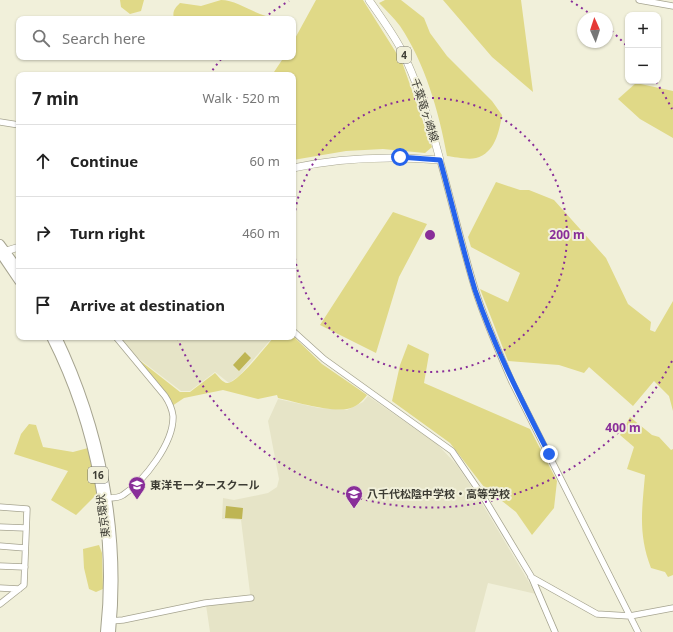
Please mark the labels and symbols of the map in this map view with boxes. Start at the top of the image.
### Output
north arrow [577,12,613,48]
road number: 4 [397,47,411,63]
street label: 千葉竜ヶ崎線 [408,76,443,144]
route start [391,148,409,166]
text: 200 m [549,226,585,243]
centre of rings [423,228,437,242]
text: 400 m [605,419,641,436]
route end [540,445,558,463]
road number: 16 [88,467,108,483]
school or university icon: 東洋モータースクール [127,475,147,500]
place label: 東洋モータースクール [150,477,259,492]
school or university icon: 八千代松陰中学校・高等学校 [344,484,364,509]
place label: 八千代松陰中学校・高等学校 [367,486,510,501]
street label: 東京環状 [92,492,113,539]

